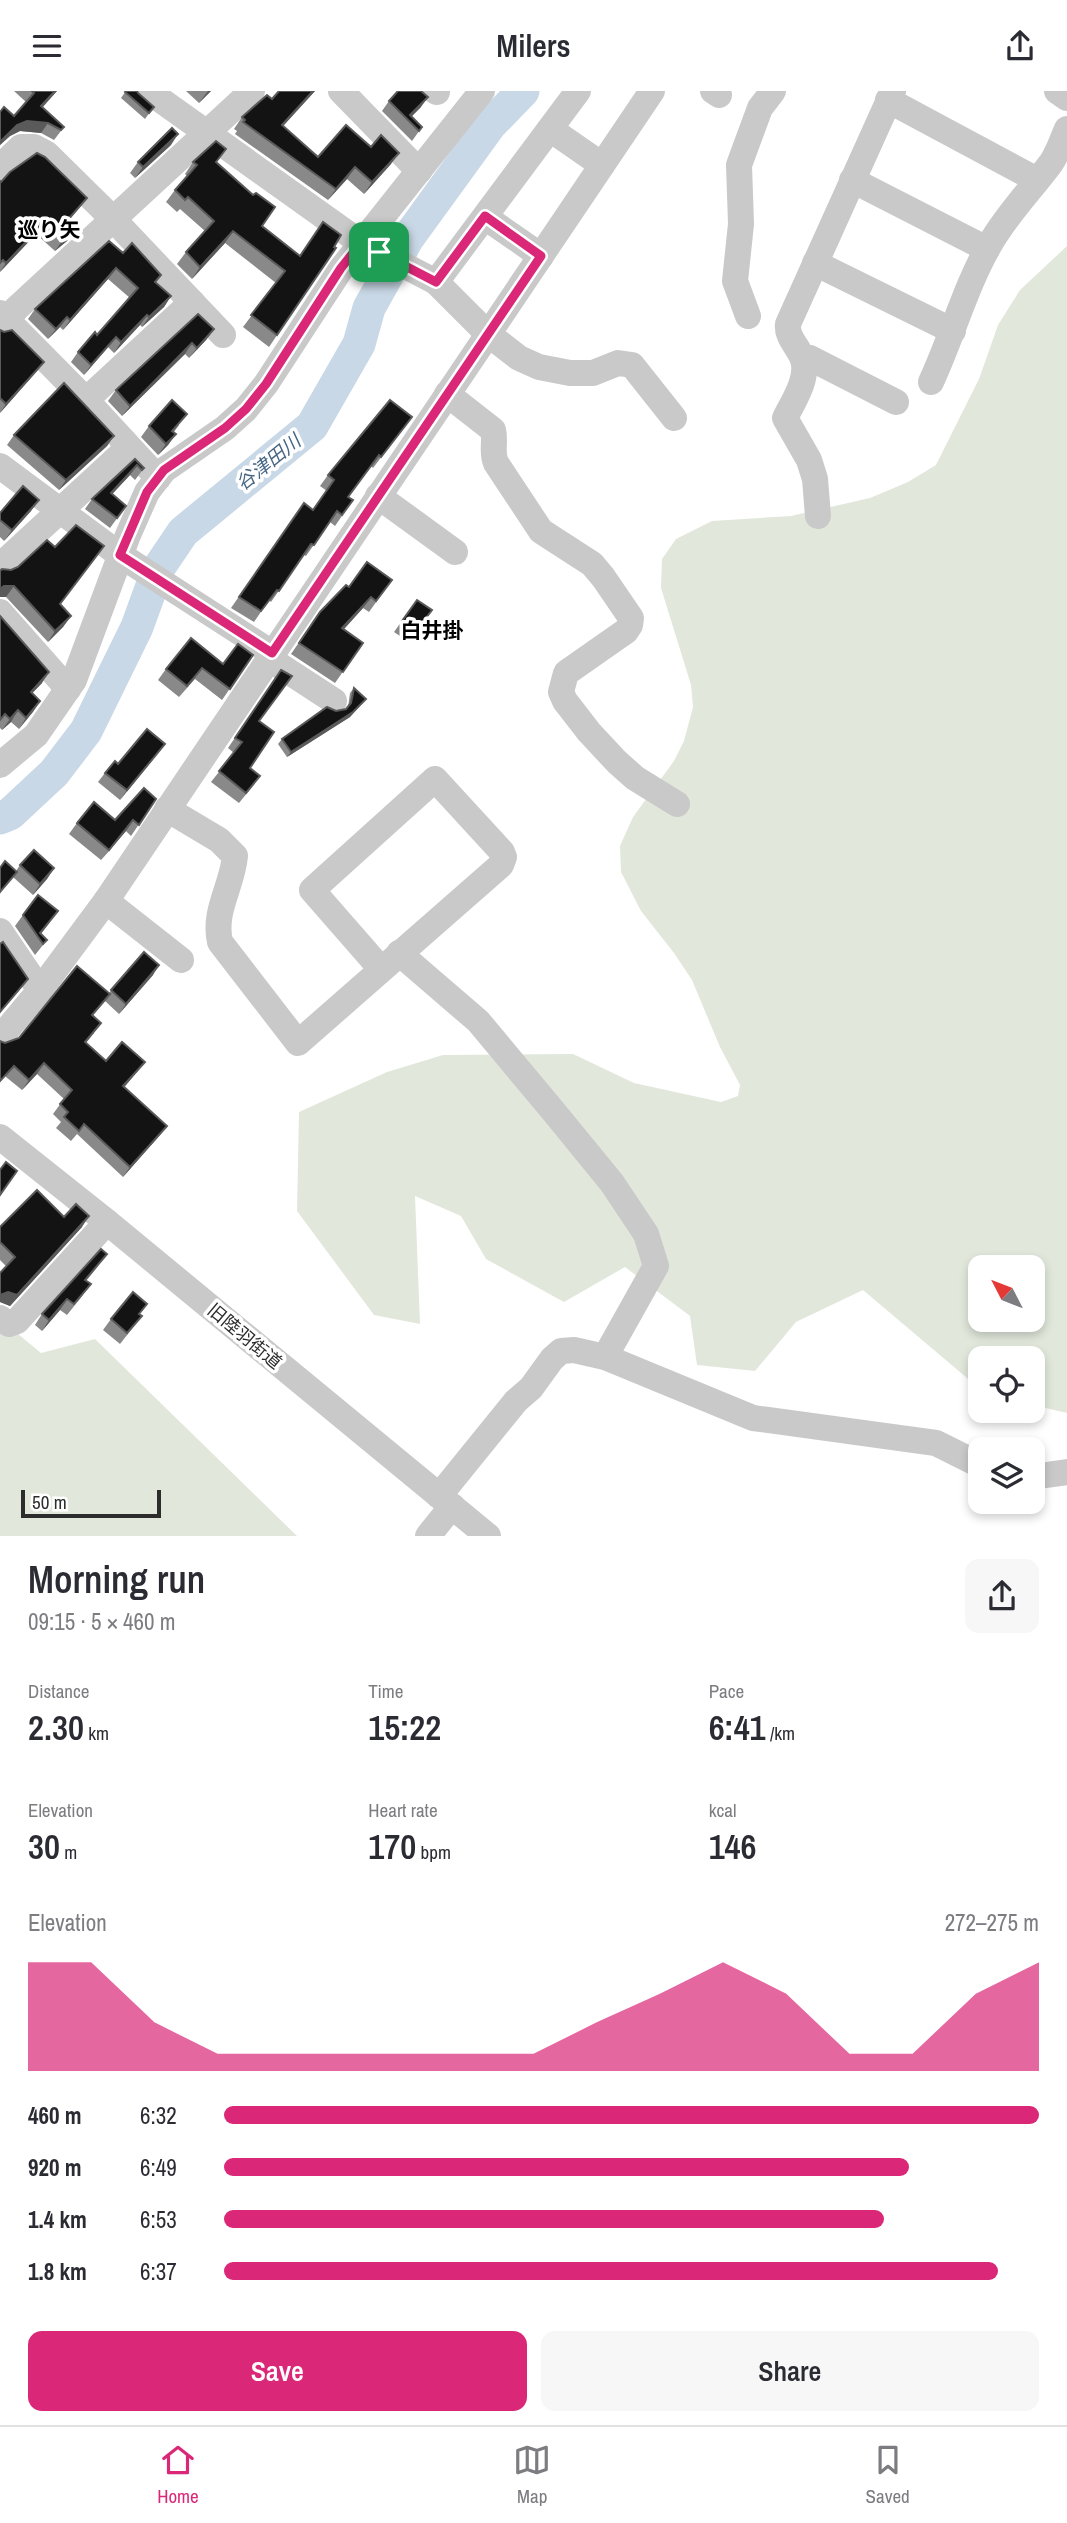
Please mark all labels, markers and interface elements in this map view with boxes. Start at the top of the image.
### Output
text: Milers [496,24,571,67]
icon: menu [28,27,66,65]
icon: share [1001,27,1039,65]
district label: 巡り矢 [18,215,81,244]
pin [349,222,409,282]
icon: arrive [360,233,398,271]
water label: 谷津田川 [230,427,307,496]
district label: 白井掛 [401,616,464,645]
north arrow [968,1255,1045,1332]
map controls [968,1255,1045,1514]
street label: 旧陸羽街道 [202,1297,288,1375]
button: locate [968,1346,1045,1423]
button: layers [968,1437,1045,1514]
scale bar [21,1487,161,1519]
text: 50 m [32,1489,67,1515]
text: Morning run [28,1554,205,1605]
button: share [965,1559,1039,1633]
text: 09:15 · 5 × 460 m [28,1606,175,1637]
text: Distance [28,1678,89,1704]
text: Time [368,1678,403,1704]
text: Pace [709,1678,744,1704]
text: 2.30 [28,1704,84,1751]
text: 15:22 [368,1704,441,1751]
text: 6:41 [709,1704,766,1751]
text: km [84,1720,109,1746]
text: /km [766,1720,795,1746]
text: Elevation [28,1797,93,1823]
text: Heart rate [368,1797,438,1823]
text: kcal [709,1797,736,1823]
text: 30 [28,1823,60,1870]
text: 170 [368,1823,416,1870]
text: 146 [709,1823,757,1870]
text: m [60,1839,77,1865]
text: bpm [416,1839,451,1865]
text: Elevation [28,1907,107,1938]
text: 272–275 m [945,1907,1039,1938]
text: 460 m [28,2100,81,2131]
text: 6:32 [140,2100,177,2131]
text: 920 m [28,2152,81,2183]
text: 6:49 [140,2152,177,2183]
text: 1.4 km [28,2204,87,2235]
text: 6:53 [140,2204,177,2235]
text: 1.8 km [28,2256,87,2287]
text: 6:37 [140,2256,177,2287]
button: Save [28,2331,527,2411]
button: Share [541,2331,1039,2411]
tab: Home [157,2441,199,2509]
tab: Map [513,2441,551,2509]
tab: Saved [866,2441,910,2509]

